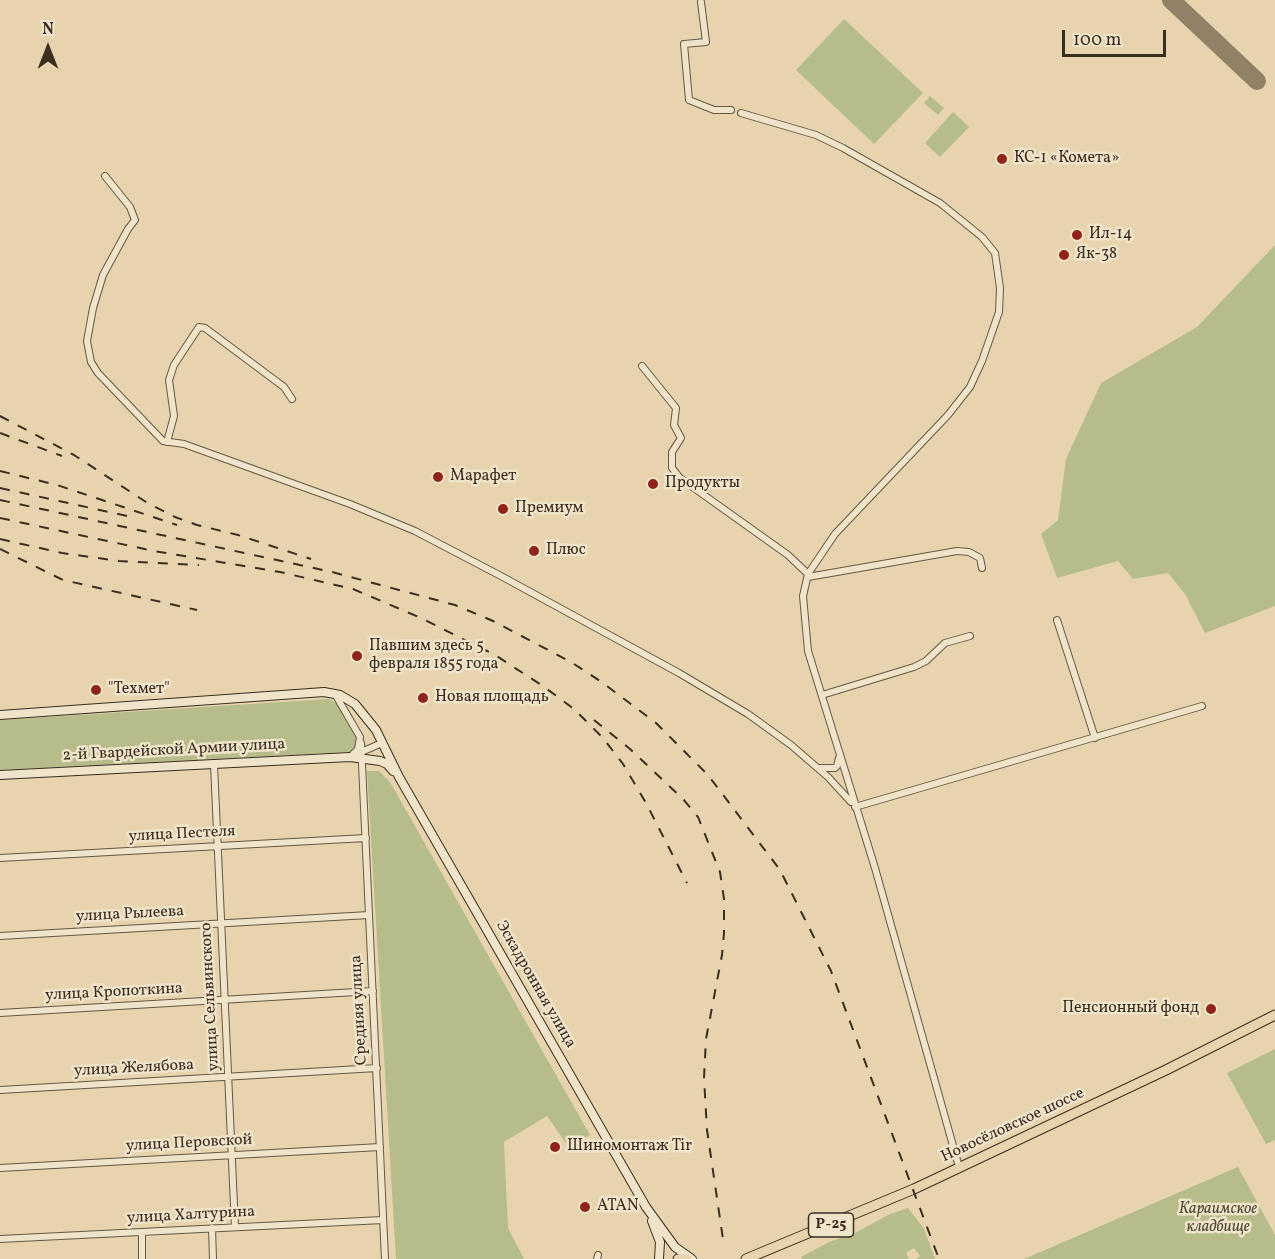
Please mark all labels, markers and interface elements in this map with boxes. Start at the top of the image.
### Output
north arrow [18,18,78,78]
scale bar [1065,18,1168,56]
text: N [42,19,54,41]
text: 100 m [1073,28,1122,53]
place label: КС-1 «Комета» [1014,149,1119,169]
marker: КС-1 «Комета» [995,152,1009,166]
place label: Ил-14 [1089,225,1132,245]
marker: Ил-14 [1070,228,1084,242]
place label: Як-38 [1076,245,1117,265]
marker: Як-38 [1057,248,1071,262]
place label: Марафет [450,467,516,487]
marker: Марафет [431,470,445,484]
place label: Продукты [665,474,740,494]
marker: Продукты [646,477,660,491]
place label: Премиум [515,499,583,519]
marker: Премиум [496,502,510,516]
place label: Плюс [546,541,586,561]
marker: Плюс [527,544,541,558]
place label: Павшим здесь 5 февраля 1855 года [369,637,498,675]
marker: Павшим здесь 5 февраля 1855 года [350,649,364,663]
place label: "Техмет" [108,680,170,700]
marker: "Техмет" [89,683,103,697]
place label: Новая площадь [435,688,549,708]
marker: Новая площадь [416,691,430,705]
street label: 2-й Гвардейской Армии улица [62,736,286,766]
street label: улица Пестеля [128,823,236,847]
street label: улица Рылеева [75,903,185,927]
street label: Эскадронная улица [491,918,579,1052]
street label: улица Сельвинского [198,922,224,1072]
street label: Средняя улица [348,954,372,1066]
street label: улица Кропоткина [45,980,183,1006]
place label: Пенсионный фонд [1062,999,1199,1019]
marker: Пенсионный фонд [1204,1002,1218,1016]
street label: улица Желябова [73,1056,195,1082]
street label: Новосёловское шоссе [938,1084,1088,1168]
street label: улица Перовской [125,1131,253,1157]
place label: Шиномонтаж Tir [567,1137,692,1157]
marker: Шиномонтаж Tir [548,1140,562,1154]
place label: ATAN [597,1197,639,1217]
marker: ATAN [578,1200,592,1214]
park label: Караимское кладбище [1179,1200,1257,1238]
street label: улица Халтурина [126,1203,256,1229]
road number: Р-25 [808,1213,854,1237]

